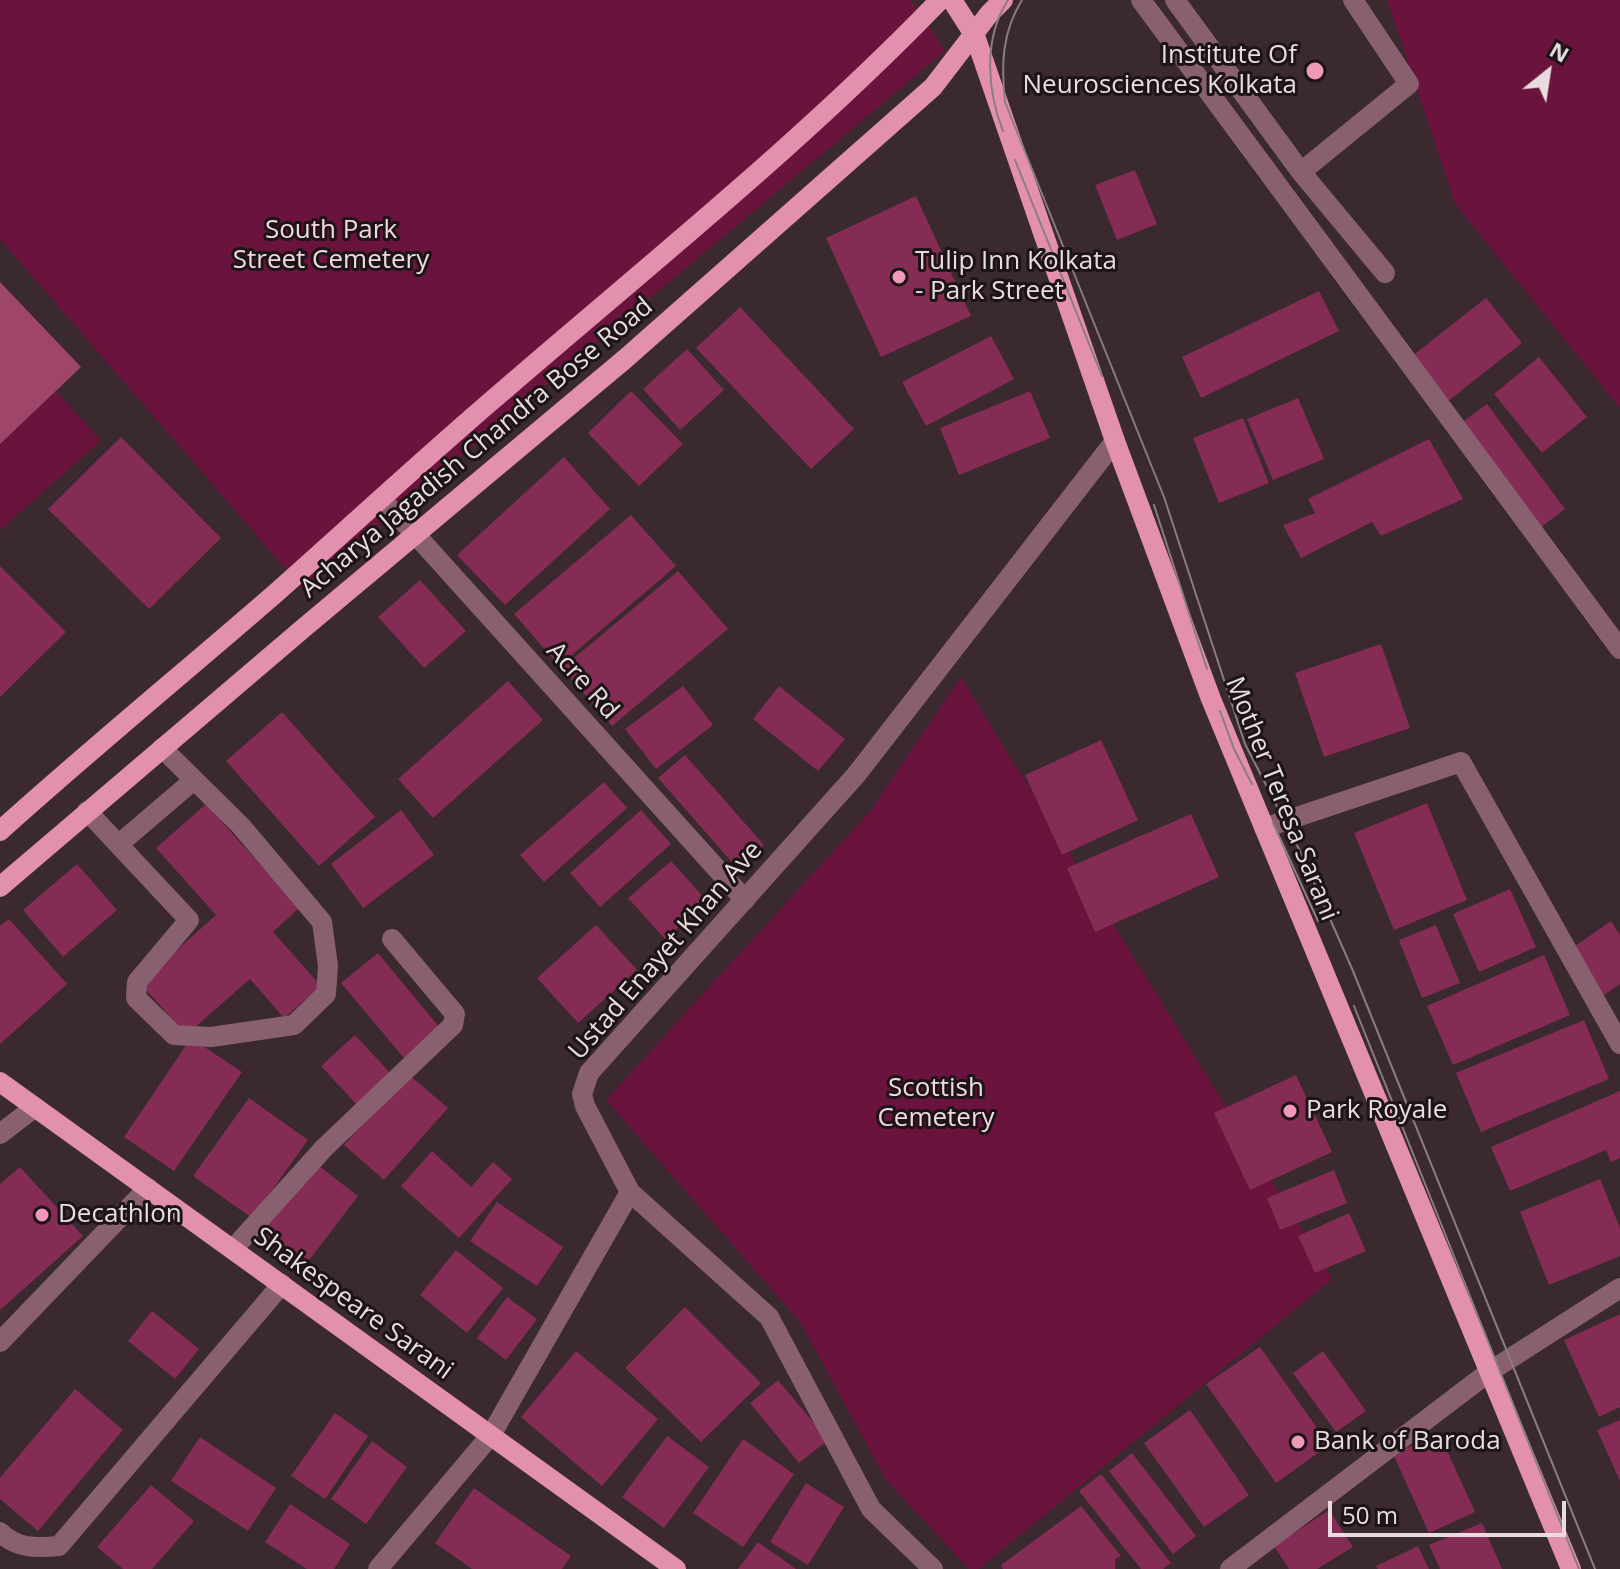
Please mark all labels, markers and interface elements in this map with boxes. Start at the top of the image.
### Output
north arrow [1508,32,1588,112]
text: N [1545,34,1575,69]
place label: Institute Of Neurosciences Kolkata [1023,40,1297,102]
marker: Institute Of Neurosciences Kolkata [1304,60,1326,82]
park label: South Park Street Cemetery [233,215,429,276]
place label: Tulip Inn Kolkata - Park Street [915,246,1117,308]
marker: Tulip Inn Kolkata - Park Street [890,268,908,286]
street label: Acharya Jagadish Chandra Bose Road [294,291,660,605]
street label: Acre Rd [539,636,625,726]
street label: Mother Teresa Sarani [1218,673,1344,925]
street label: Ustad Enayet Khan Ave [563,835,769,1067]
park label: Scottish Cemetery [877,1073,995,1134]
place label: Park Royale [1306,1095,1447,1127]
marker: Park Royale [1281,1102,1299,1120]
place label: Decathlon [58,1199,182,1231]
marker: Decathlon [33,1206,51,1224]
street label: Shakespeare Sarani [247,1221,459,1387]
place label: Bank of Baroda [1314,1426,1501,1458]
marker: Bank of Baroda [1289,1433,1307,1451]
scale bar [1332,1485,1570,1535]
text: 50 m [1342,1498,1398,1531]

